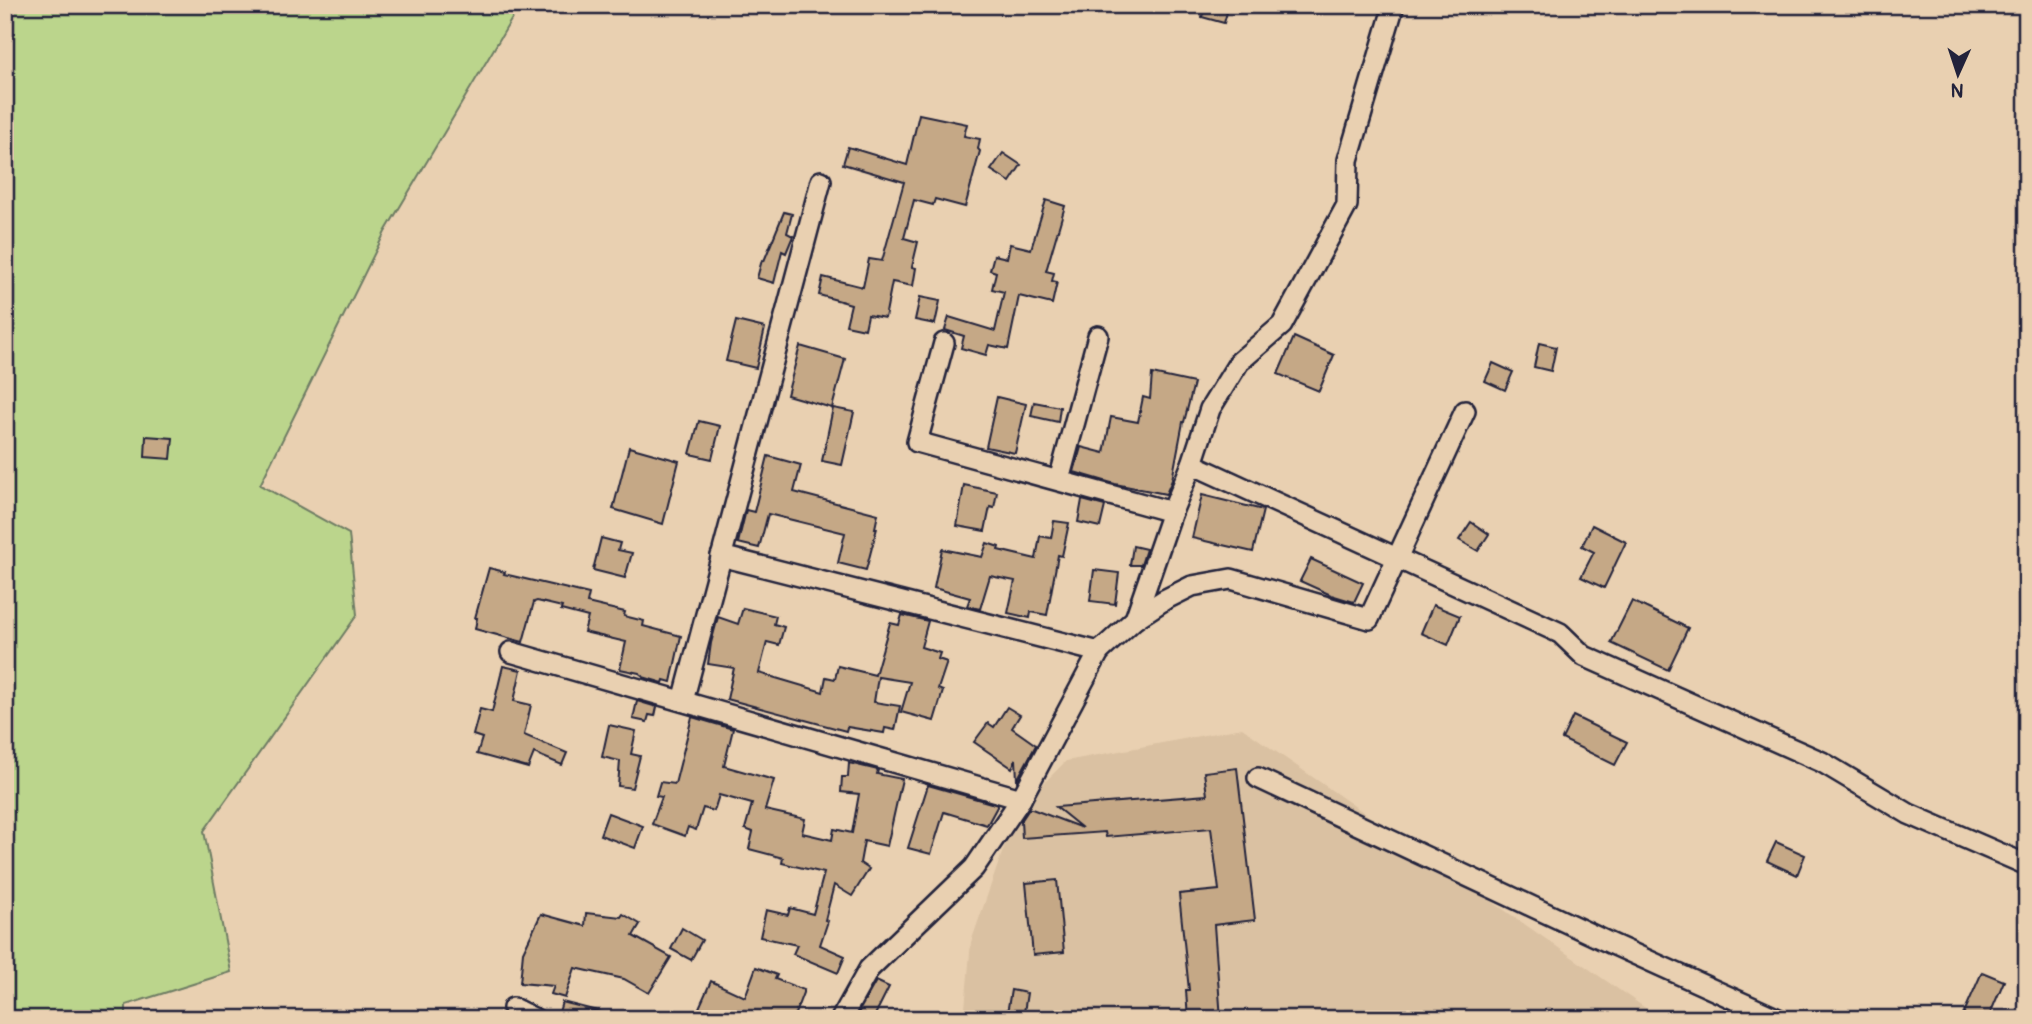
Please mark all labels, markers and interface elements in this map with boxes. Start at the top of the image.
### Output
north arrow [1924,38,1994,108]
text: N [1950,78,1964,102]

